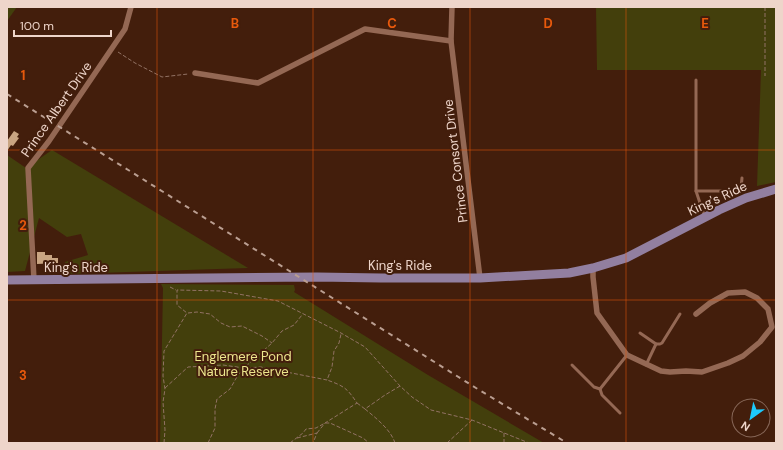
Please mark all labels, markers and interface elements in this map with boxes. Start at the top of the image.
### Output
scale bar [14,12,111,38]
text: B [231,15,239,32]
text: C [387,15,397,32]
text: D [543,15,553,32]
text: E [701,15,709,32]
text: 100 m [20,18,54,34]
street label: Prince Albert Drive [17,58,96,160]
text: 1 [21,67,25,84]
street label: Prince Consort Drive [439,98,471,224]
street label: King's Ride [685,177,750,220]
text: 2 [19,217,27,234]
street label: King's Ride [368,257,432,274]
street label: King's Ride [44,259,108,276]
park label: Englemere Pond Nature Reserve [194,348,292,380]
text: 3 [19,367,27,384]
north arrow [731,398,771,438]
text: N [738,418,753,434]

